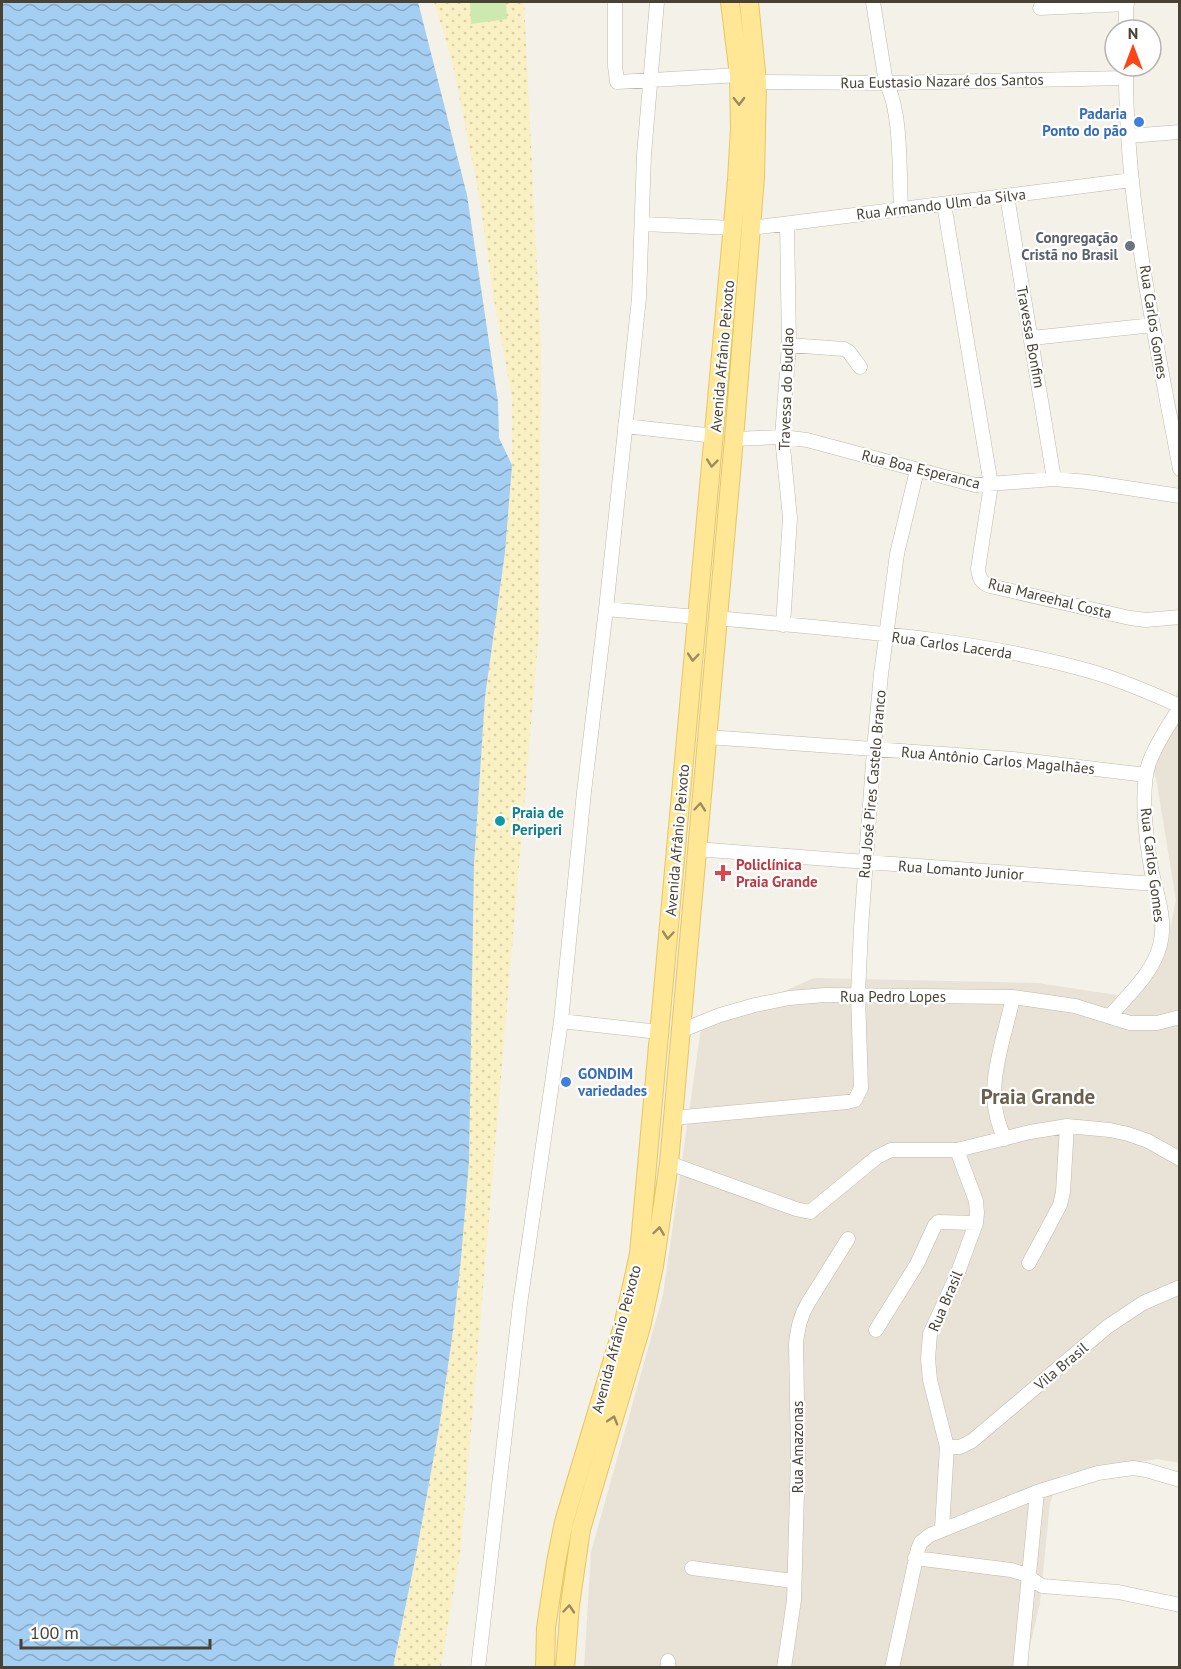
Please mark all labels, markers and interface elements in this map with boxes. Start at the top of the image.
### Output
north arrow [1103,18,1163,78]
text: N [1128,23,1138,43]
street label: Rua Eustasio Nazaré dos Santos [840,70,1044,92]
one-way arrow [733,97,746,106]
place label: Padaria Ponto do pão [1042,104,1127,140]
marker: Padaria Ponto do pão [1132,115,1146,129]
street label: Rua Armando Ulm da Silva [855,184,1027,224]
place label: Congregação Cristã no Brasil [1021,228,1119,264]
marker: Congregação Cristã no Brasil [1123,239,1137,253]
street label: Rua Carlos Gomes [1136,264,1172,380]
street label: Avenida Afrânio Peixoto [706,279,738,433]
street label: Travessa Bonfim [1013,284,1049,390]
street label: Travessa do Budlao [774,327,798,451]
street label: Rua Boa Esperanca [860,445,982,493]
one-way arrow [706,459,719,468]
street label: Rua Mareehal Costa [986,573,1114,623]
street label: Rua Carlos Lacerda [891,627,1013,663]
one-way arrow [687,653,700,662]
street label: Rua José Pires Castelo Branco [854,689,890,879]
street label: Rua Antônio Carlos Magalhães [900,742,1096,778]
street label: Avenida Afrânio Peixoto [661,763,693,917]
one-way arrow [693,802,706,811]
place label: Praia de Periperi [512,803,564,839]
street label: Rua Carlos Gomes [1137,807,1169,923]
marker: Praia de Periperi [493,814,507,828]
place label: Policlínica Praia Grande [736,855,818,891]
street label: Rua Lomanto Junior [898,856,1024,884]
marker: Policlínica Praia Grande [714,864,732,882]
one-way arrow [662,931,675,940]
street label: Rua Pedro Lopes [840,987,946,1006]
place label: GONDIM variedades [577,1064,647,1100]
marker: GONDIM variedades [559,1075,573,1089]
district label: Praia Grande [981,1083,1095,1110]
one-way arrow [653,1226,665,1235]
street label: Avenida Afrânio Peixoto [587,1263,645,1415]
street label: Rua Brasil [924,1267,967,1334]
street label: Vila Brasil [1029,1338,1092,1395]
street label: Rua Amazonas [788,1401,807,1493]
one-way arrow [606,1415,618,1426]
one-way arrow [563,1605,576,1614]
scale bar [21,1612,210,1650]
text: 100 m [30,1621,79,1644]

